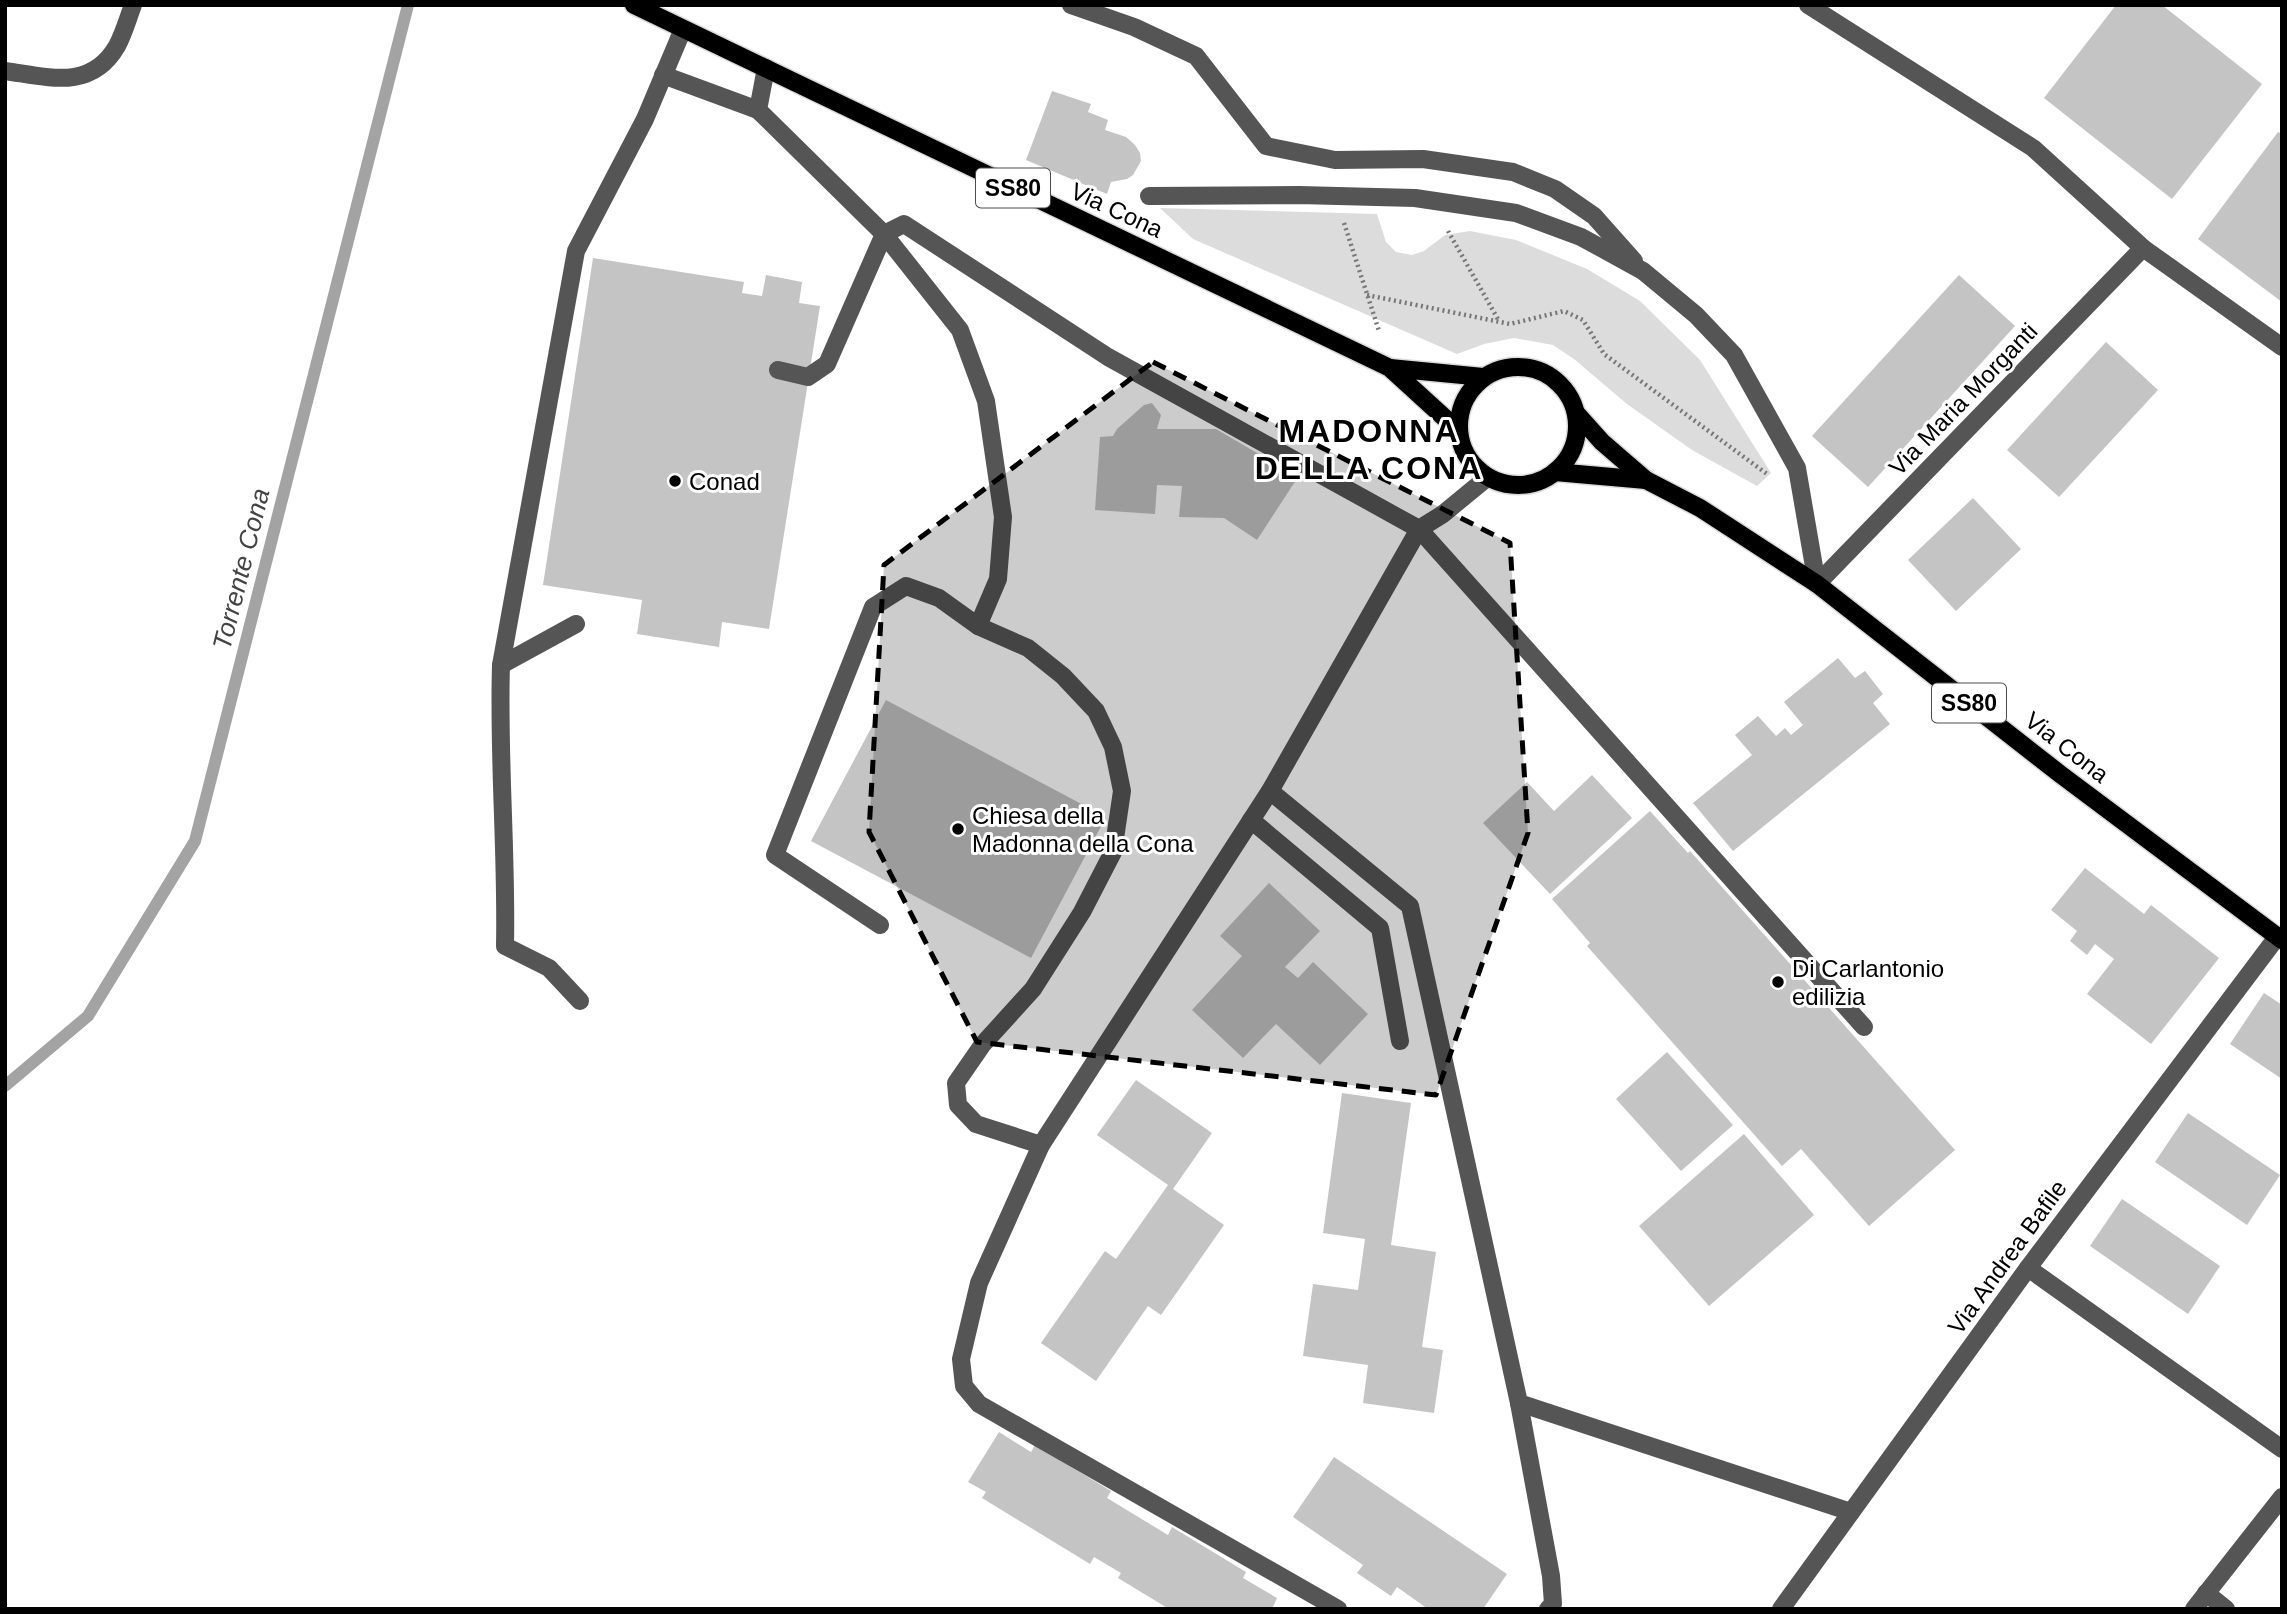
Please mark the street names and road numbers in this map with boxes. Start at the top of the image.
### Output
road number: SS80 [976,168,1050,208]
street label: Via Cona [1067,177,1168,243]
street label: Via Maria Morganti [1883,317,2043,481]
road number: SS80 [1932,684,2006,722]
street label: Via Cona [2020,706,2115,788]
street label: Via Andrea Bafile [1942,1175,2072,1339]

